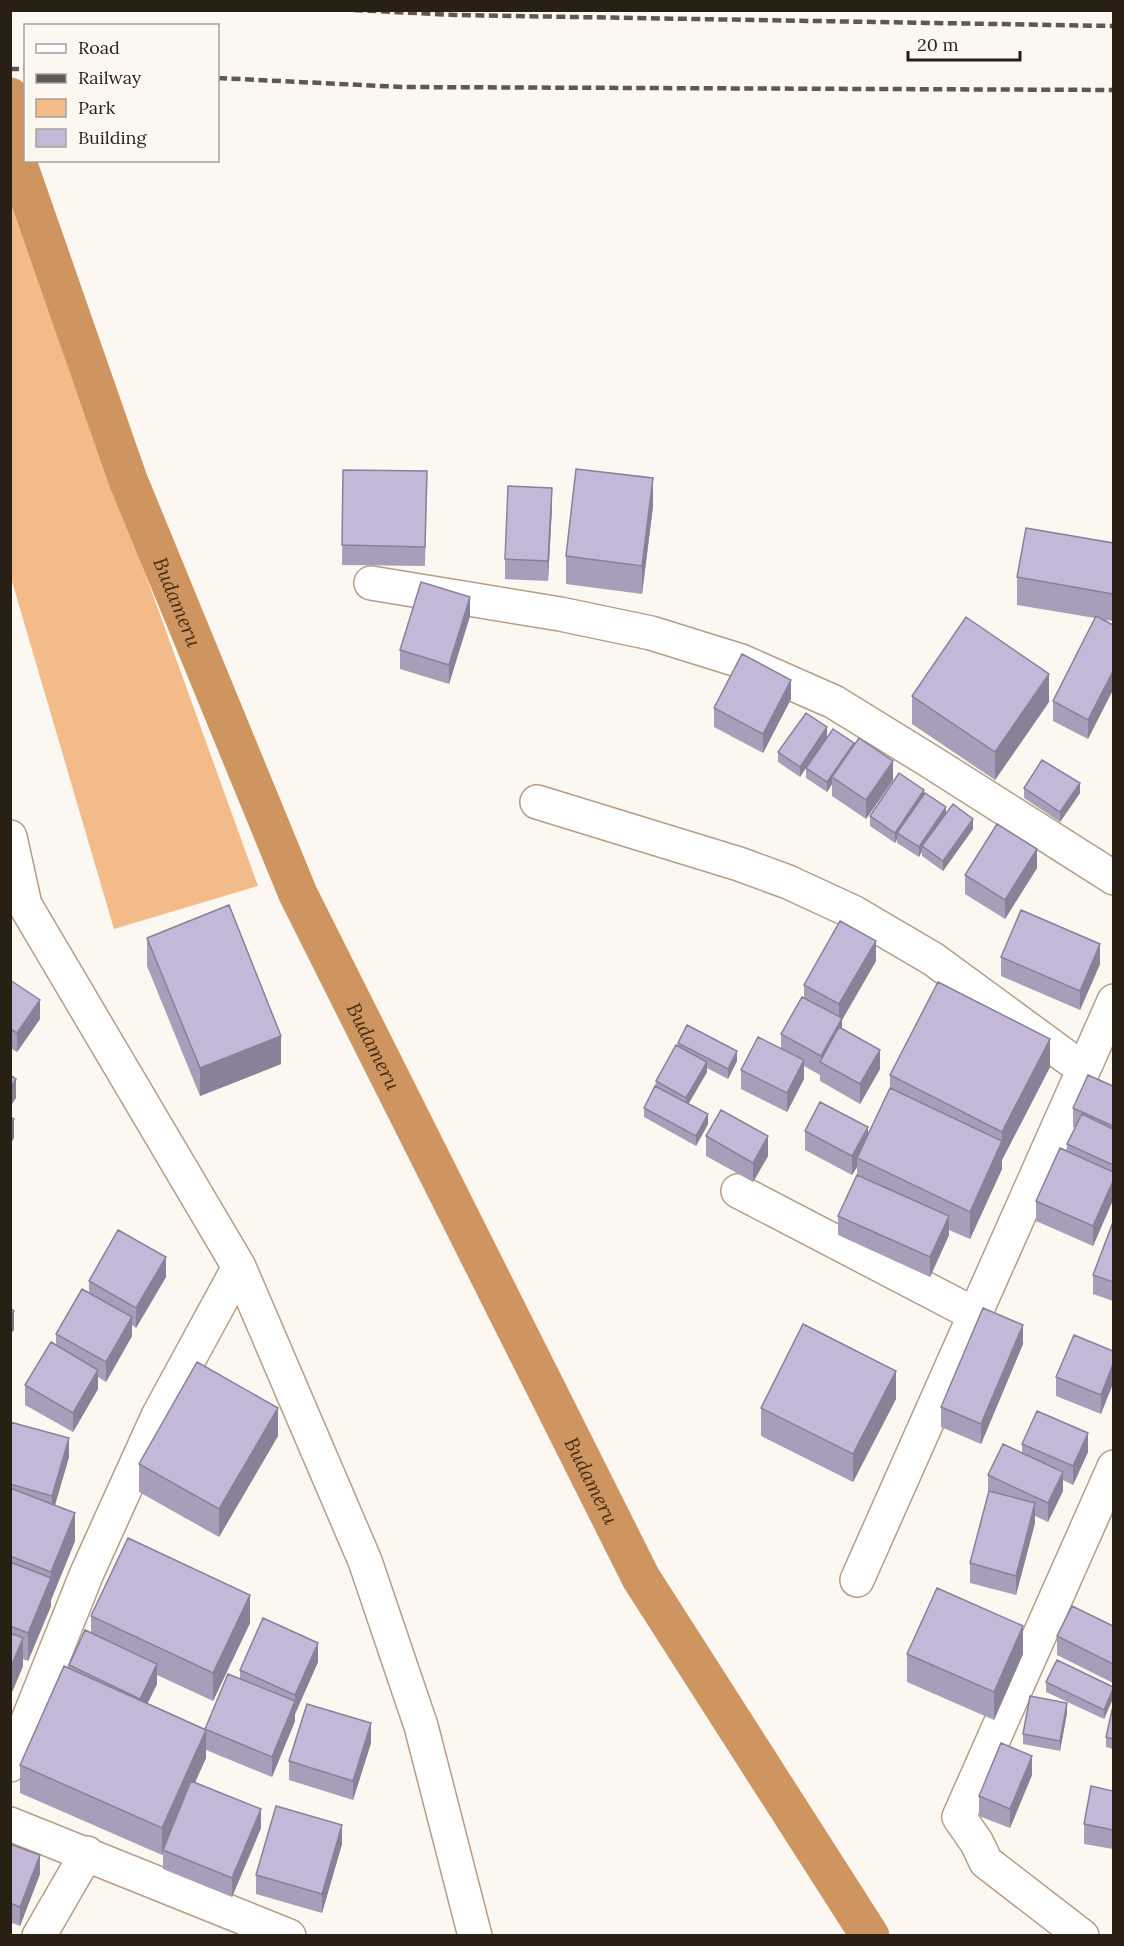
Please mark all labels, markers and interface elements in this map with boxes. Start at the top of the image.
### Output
legend [24,24,219,162]
scale bar [908,24,1020,62]
text: 20 m [917,33,959,56]
text: Road [78,36,120,59]
text: Railway [78,66,142,89]
text: Park [78,96,116,119]
text: Building [78,126,148,149]
water label: Budameru [148,553,208,650]
water label: Budameru [342,998,407,1094]
water label: Budameru [560,1433,624,1528]

